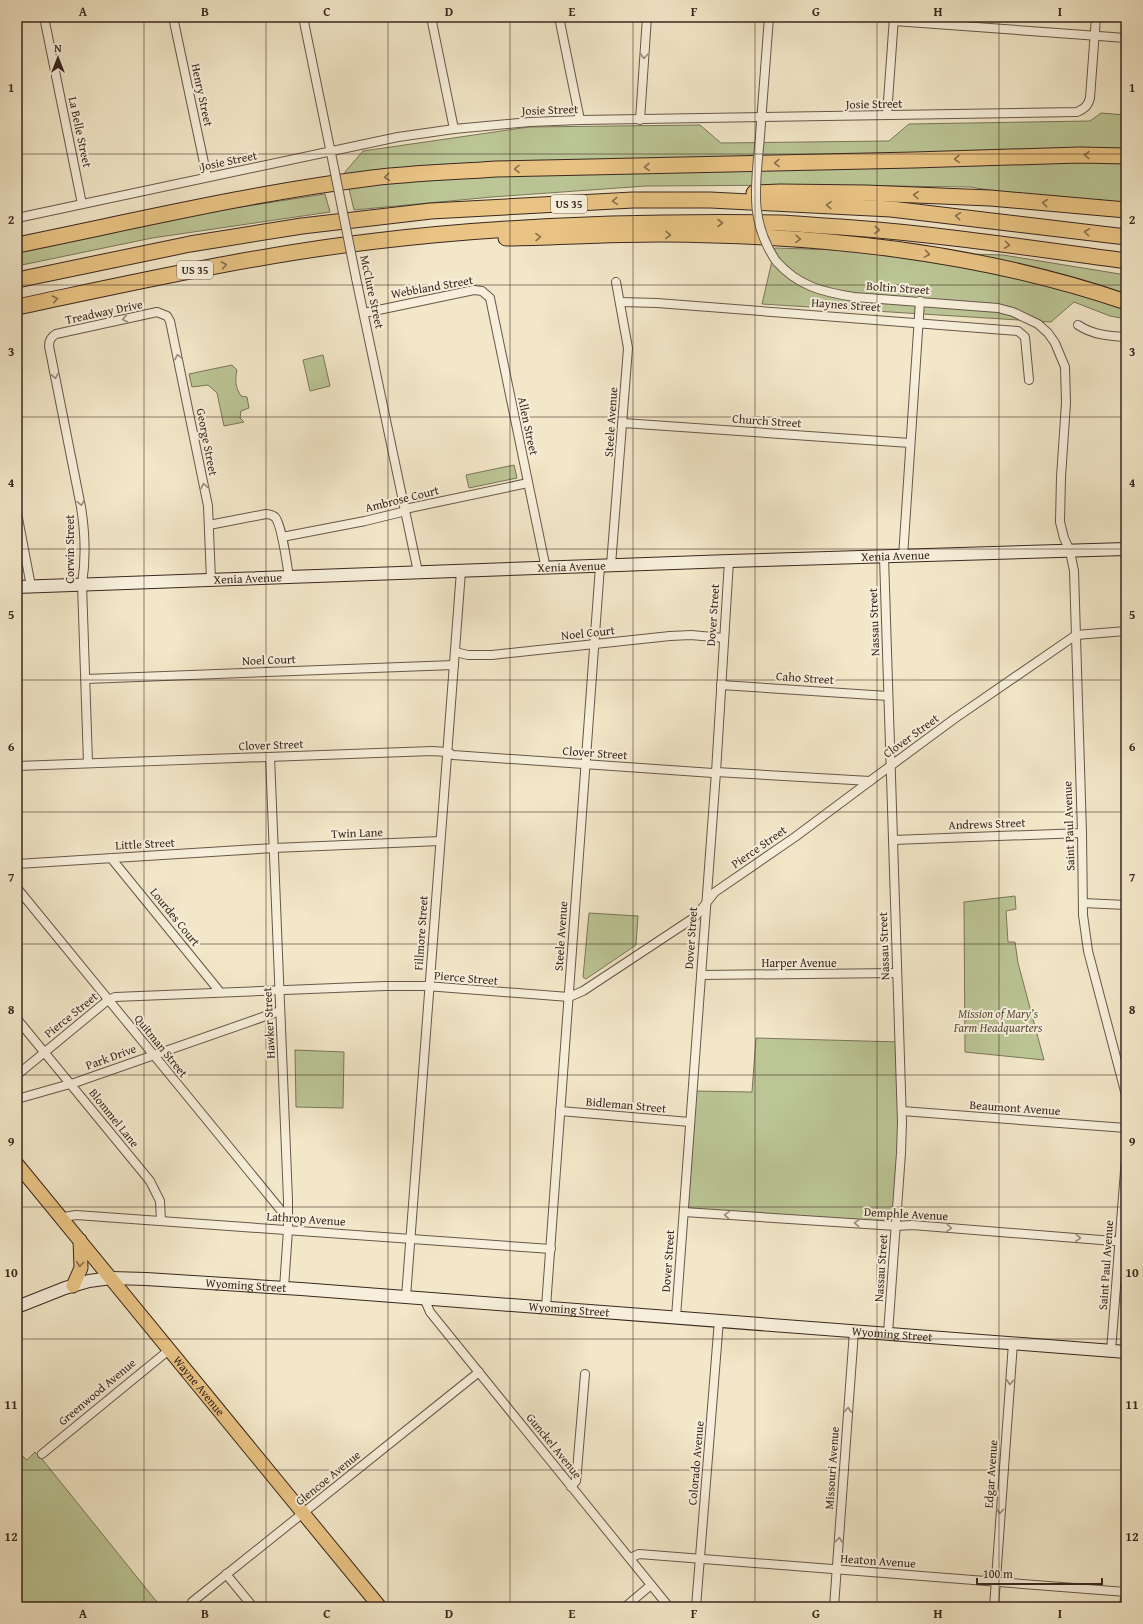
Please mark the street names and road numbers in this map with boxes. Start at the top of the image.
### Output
street label: Henry Street [187,62,218,129]
street label: Josie Street [844,94,903,113]
street label: La Belle Street [65,95,96,170]
street label: Josie Street [519,100,579,119]
street label: Josie Street [197,146,259,175]
road number: US 35 [551,195,587,213]
street label: McClure Street [356,253,389,331]
road number: US 35 [177,261,213,279]
street label: Webbland Street [390,271,475,302]
street label: Boltin Street [866,277,931,298]
street label: Haynes Street [811,294,882,315]
street label: Treadway Drive [64,295,145,328]
street label: Steele Avenue [600,386,621,457]
street label: Allen Street [514,395,543,457]
street label: George Street [193,407,223,478]
street label: Church Street [732,410,803,431]
street label: Ambrose Court [363,481,441,516]
street label: Corwin Street [61,514,78,584]
street label: Xenia Avenue [861,546,930,565]
street label: Xenia Avenue [537,556,607,576]
street label: Xenia Avenue [213,568,283,588]
street label: Dover Street [702,582,723,647]
street label: Nassau Street [864,587,883,656]
street label: Noel Court [560,621,616,644]
street label: Noel Court [242,650,297,669]
street label: Caho Street [775,667,835,688]
street label: Clover Street [879,709,943,762]
street label: Clover Street [238,735,305,754]
street label: Clover Street [562,742,629,763]
street label: Saint Paul Avenue [1058,780,1079,871]
street label: Andrews Street [948,814,1027,833]
street label: Pierce Street [728,821,790,872]
street label: Twin Lane [331,823,384,842]
street label: Little Street [115,833,176,854]
street label: Lourdes Court [146,884,205,950]
street label: Fillmore Street [409,894,432,971]
street label: Steele Avenue [550,900,571,971]
street label: Dover Street [680,905,701,970]
street label: Nassau Street [874,911,893,980]
street label: Harper Avenue [761,954,837,971]
street label: Pierce Street [433,966,500,989]
street label: Hawker Street [258,986,279,1059]
street label: Pierce Street [40,987,102,1041]
street label: Quitman Street [131,1011,193,1081]
street label: Park Drive [83,1039,139,1074]
street label: Blommel Lane [85,1085,144,1151]
street label: Bidleman Street [585,1093,668,1117]
street label: Beaumont Avenue [969,1096,1061,1119]
street label: Demphle Avenue [863,1203,949,1224]
street label: Lathrop Avenue [266,1207,347,1230]
street label: Saint Paul Avenue [1094,1219,1117,1310]
street label: Dover Street [657,1228,678,1293]
street label: Nassau Street [870,1233,891,1303]
street label: Wyoming Street [205,1274,288,1296]
street label: Wyoming Street [528,1297,611,1321]
street label: Wyoming Street [851,1322,934,1345]
street label: Wayne Avenue [169,1352,229,1420]
street label: Greenwood Avenue [54,1354,139,1429]
street label: Gunckel Avenue [523,1409,586,1482]
street label: Colorado Avenue [683,1420,708,1506]
street label: Missouri Avenue [820,1426,843,1510]
street label: Edgar Avenue [980,1439,1001,1509]
street label: Glencoe Avenue [291,1446,364,1509]
street label: Heaton Avenue [840,1549,917,1572]

